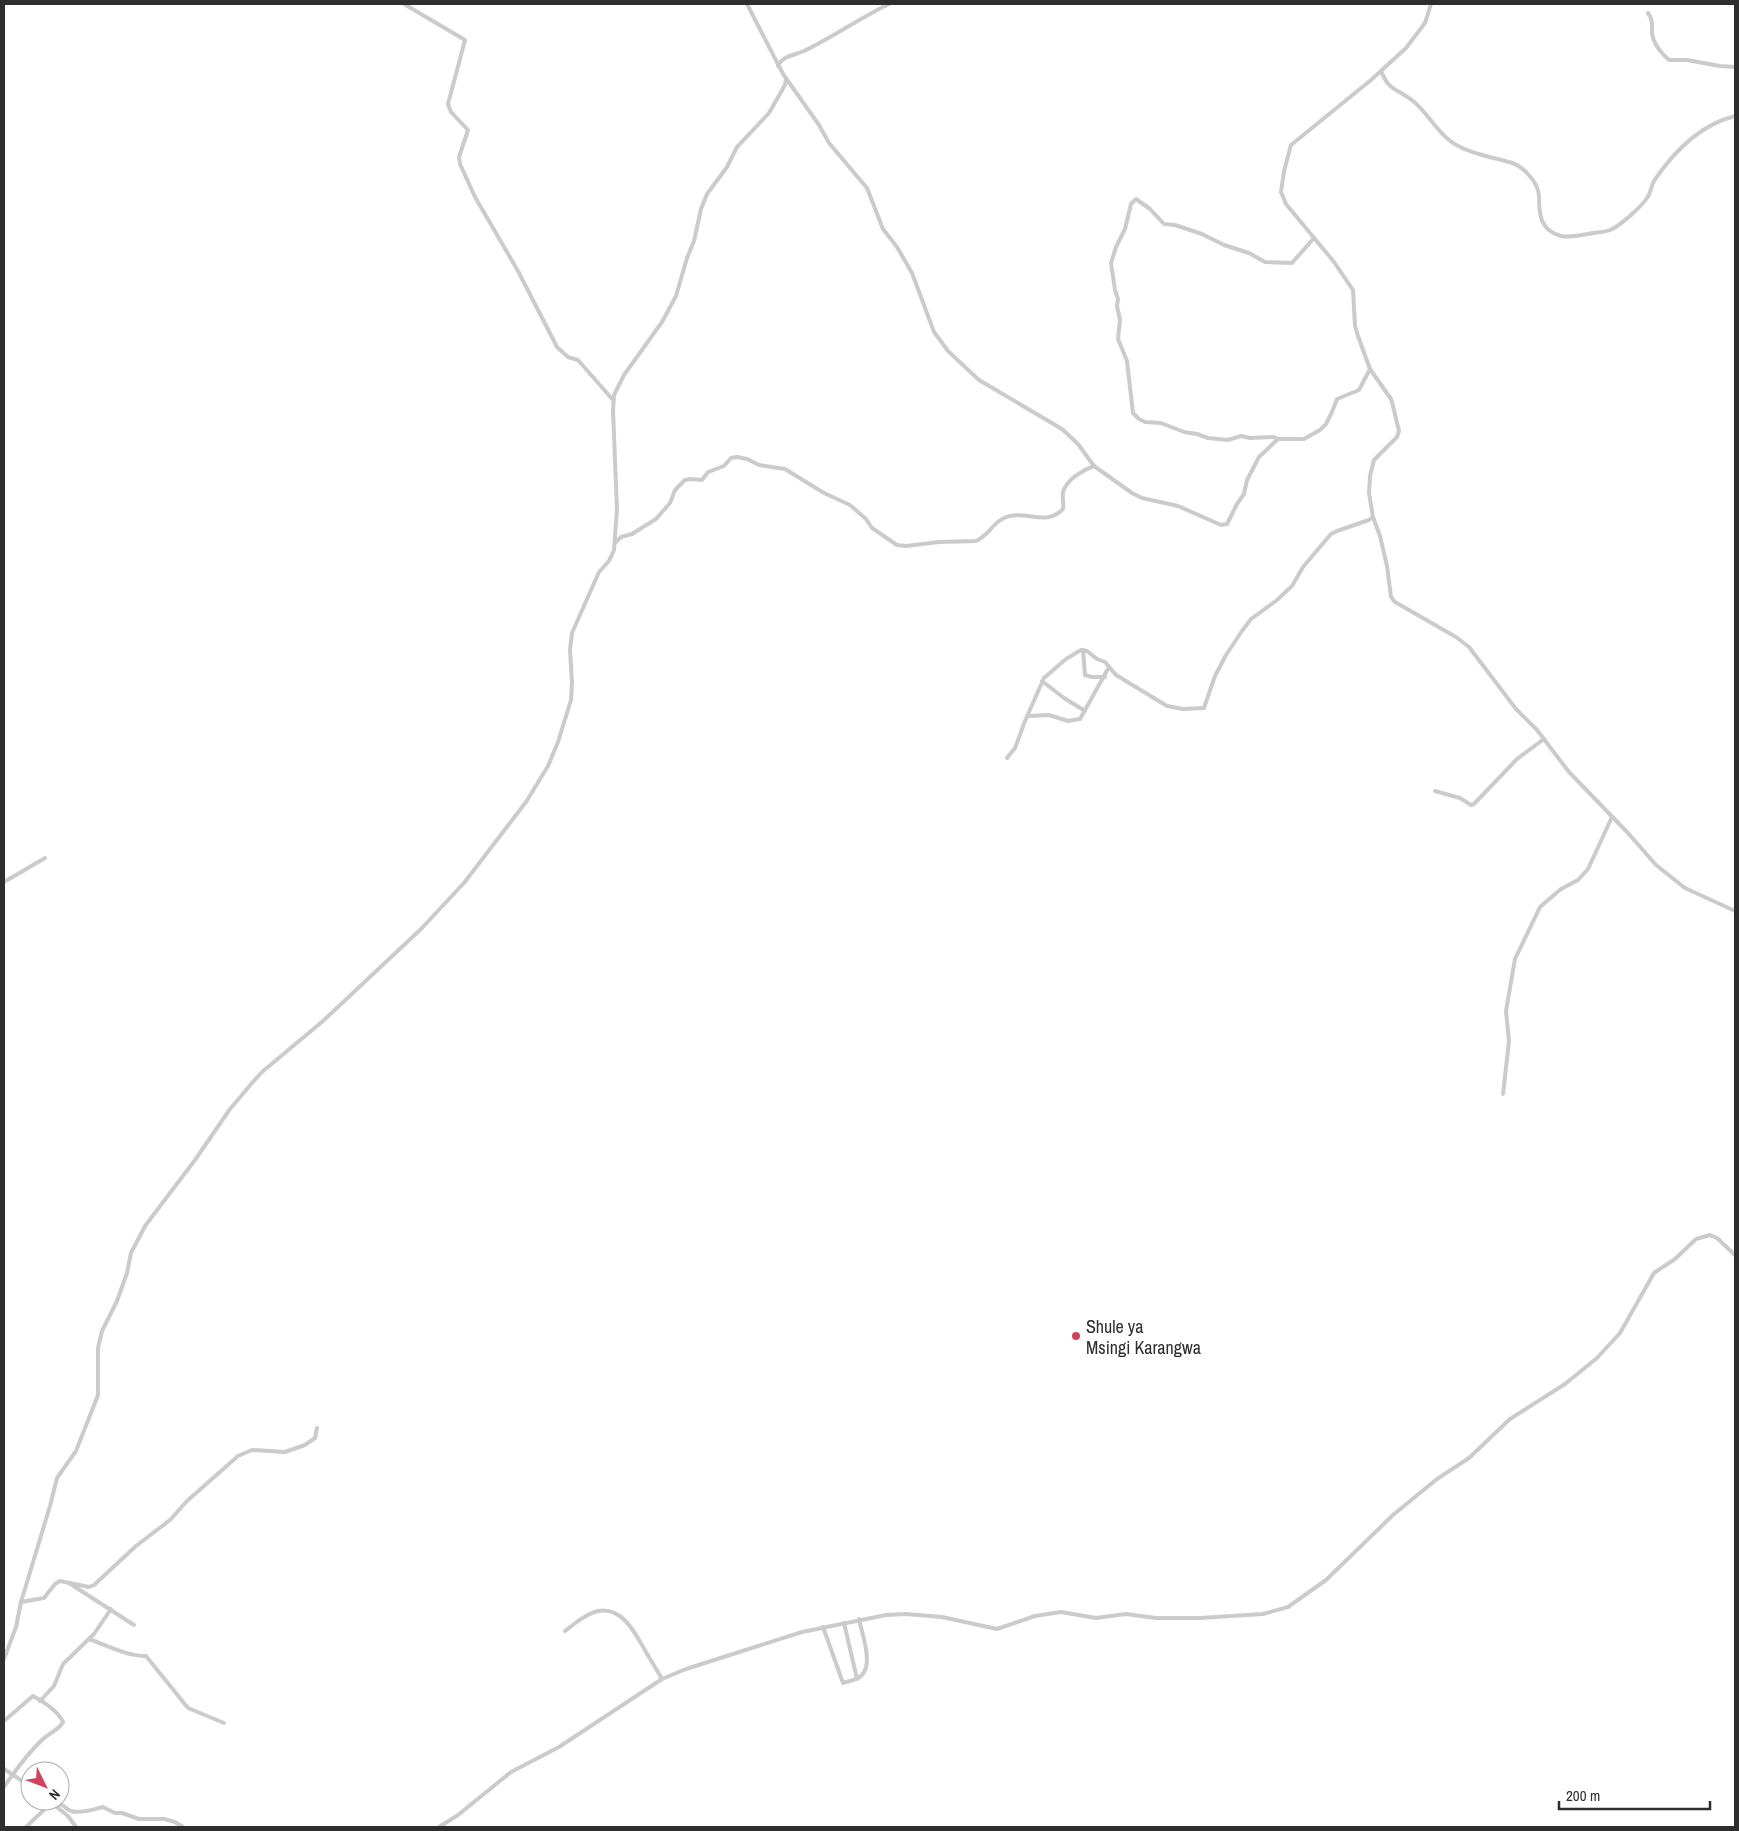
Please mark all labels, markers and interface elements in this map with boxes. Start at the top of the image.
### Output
place label: Shule ya Msingi Karangwa [1086,1314,1201,1360]
marker: Shule ya Msingi Karangwa [1070,1330,1082,1342]
north arrow [20,1761,70,1811]
scale bar [1559,1778,1710,1810]
text: 200 m [1566,1785,1600,1806]
text: N [45,1786,64,1804]

